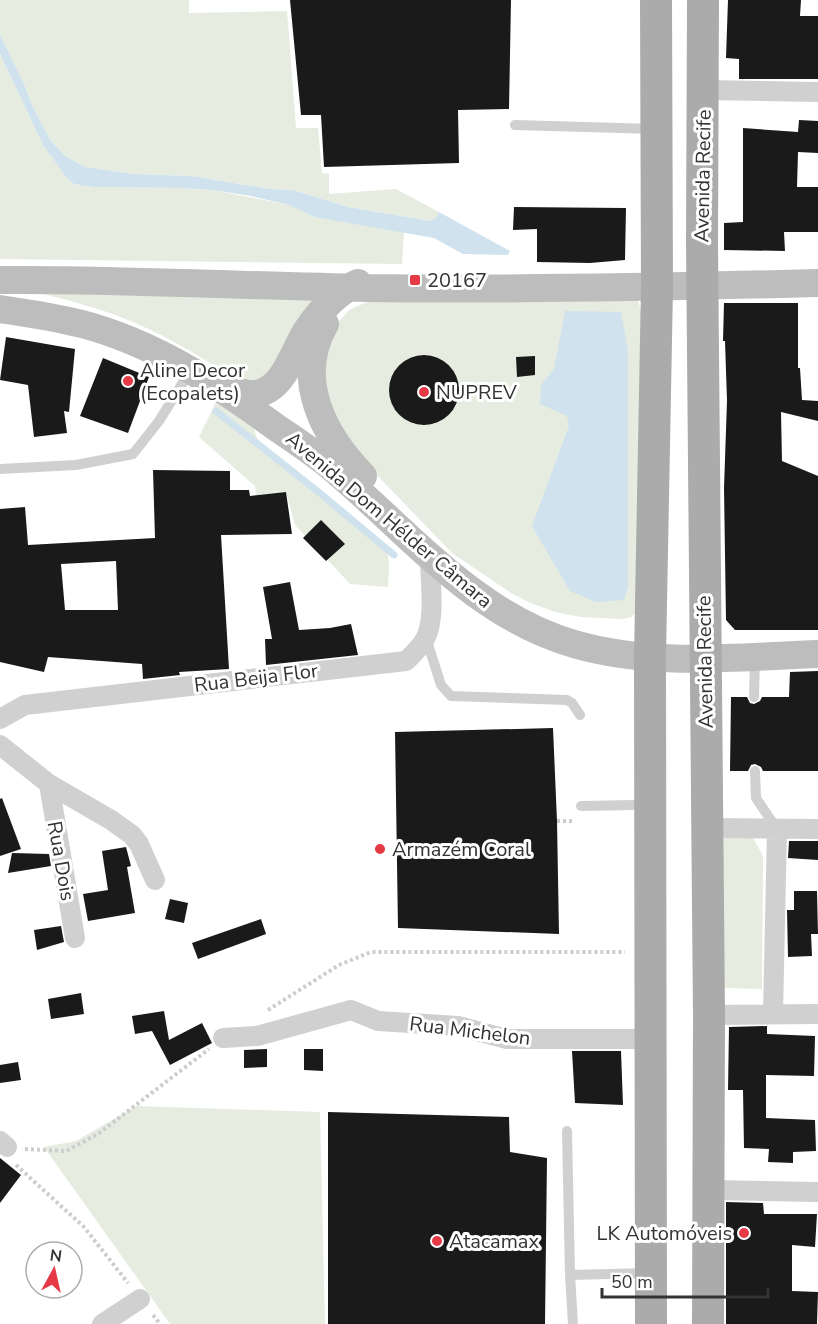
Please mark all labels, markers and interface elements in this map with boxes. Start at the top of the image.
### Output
street label: Avenida Recife [688,109,718,243]
place label: 20167 [427,267,487,294]
marker: 20167 [408,273,422,287]
place label: Aline Decor (Ecopalets) [140,357,245,407]
marker: Aline Decor (Ecopalets) [121,374,135,388]
place label: NUPREV [436,379,517,406]
marker: NUPREV [417,385,431,399]
street label: Avenida Dom Hélder Câmara [280,425,498,615]
street label: Avenida Recife [690,595,720,729]
street label: Rua Beija Flor [192,657,320,699]
street label: Rua Dois [41,819,81,903]
place label: Armazém Coral [392,836,531,863]
marker: Armazém Coral [373,842,387,856]
street label: Rua Michelon [408,1010,532,1052]
place label: LK Automóveis [597,1220,732,1247]
marker: LK Automóveis [737,1226,751,1240]
place label: Atacamax [449,1228,539,1255]
marker: Atacamax [430,1234,444,1248]
north arrow [24,1240,84,1300]
text: N [48,1244,63,1268]
scale bar [602,1261,768,1299]
text: 50 m [611,1270,653,1294]

